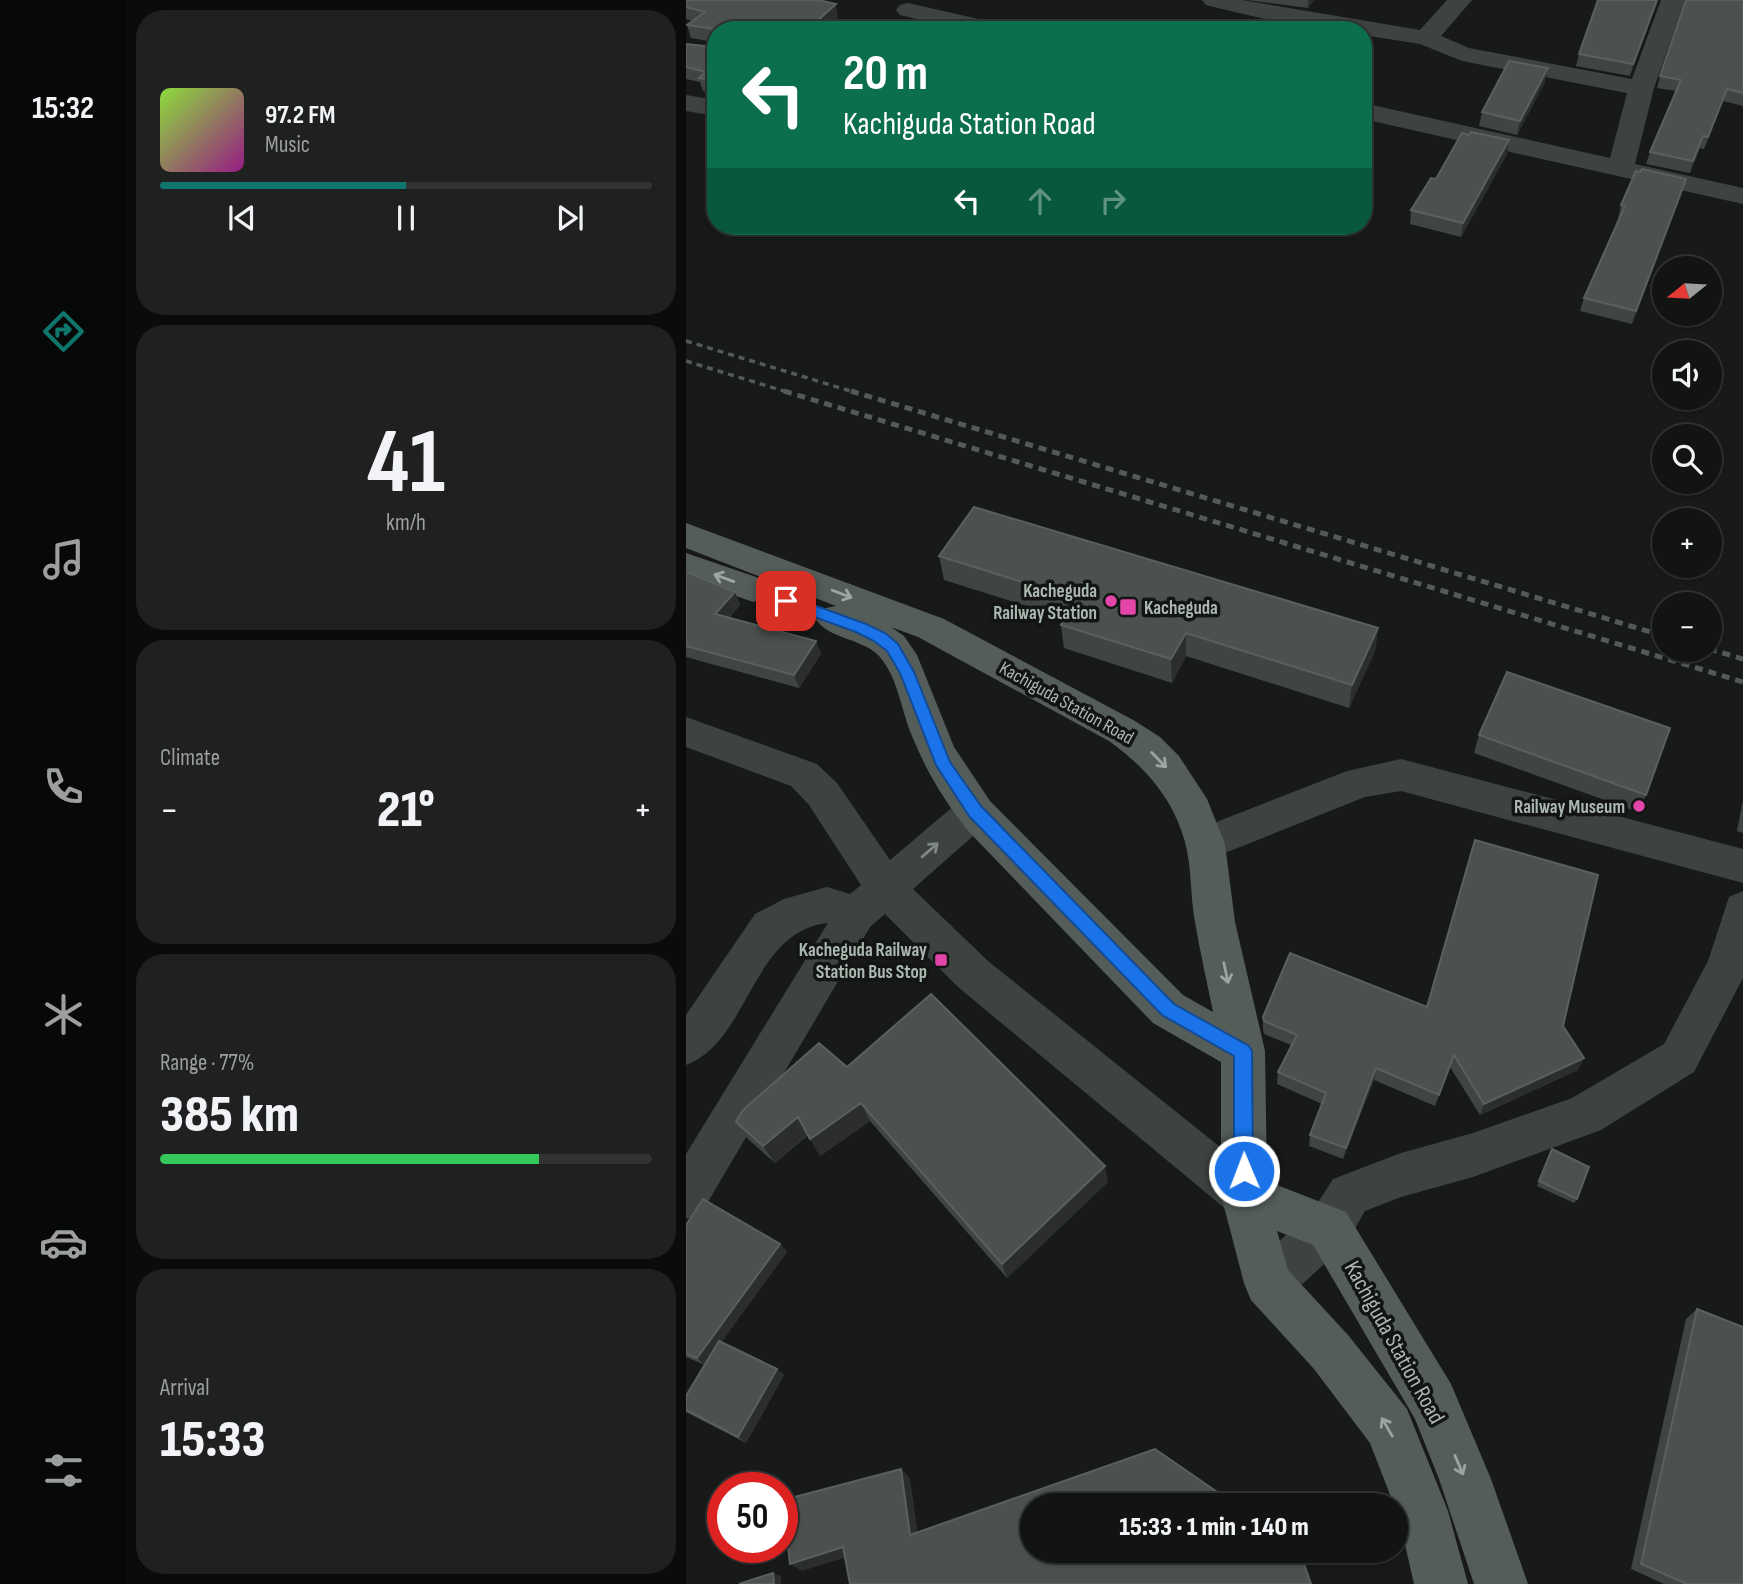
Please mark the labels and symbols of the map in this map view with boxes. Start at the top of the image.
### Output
north arrow [1652,256,1722,326]
one-way arrow [714,571,735,584]
pin [756,571,816,631]
place label: Kacheguda Railway Station [993,580,1097,625]
one-way arrow [830,589,852,601]
marker: Kacheguda Railway Station [1103,593,1119,609]
marker: Kacheguda [1118,597,1138,617]
place label: Kacheguda [1144,597,1218,620]
street label: Kachiguda Station Road [995,657,1137,750]
one-way arrow [1150,751,1167,768]
place label: Railway Museum [1514,796,1625,819]
marker: Railway Museum [1631,798,1647,814]
one-way arrow [921,842,939,858]
place label: Kacheguda Railway Station Bus Stop [799,939,927,984]
marker: Kacheguda Railway Station Bus Stop [933,952,949,968]
one-way arrow [1219,961,1233,984]
position arrow [1207,1134,1281,1208]
street label: Kachiguda Station Road [1338,1256,1450,1429]
one-way arrow [1380,1418,1394,1438]
one-way arrow [1454,1454,1467,1475]
speed limit sign: 50 [707,1472,798,1563]

